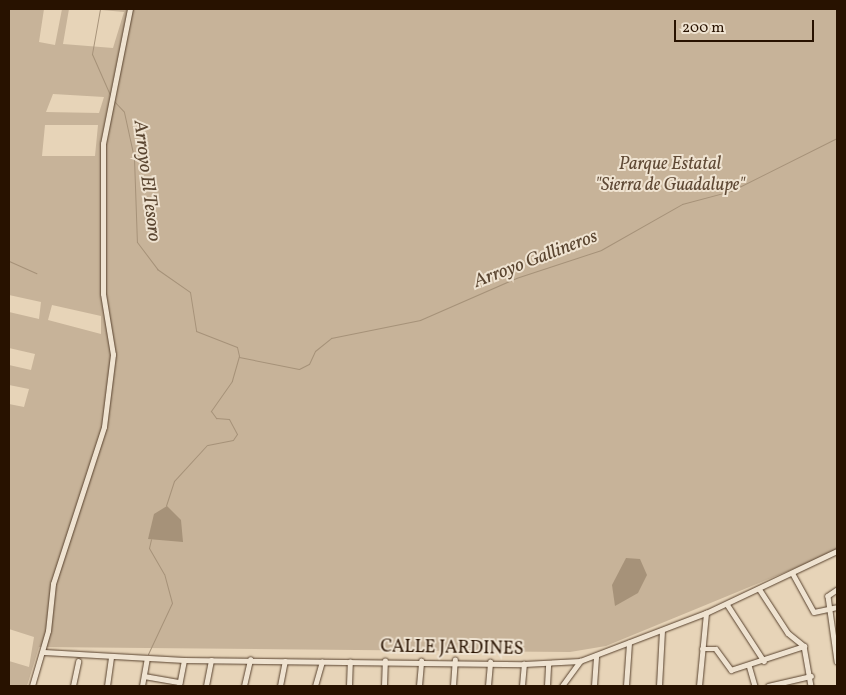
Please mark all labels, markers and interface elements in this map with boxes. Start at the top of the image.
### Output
scale bar [676,10,816,42]
text: 200 m [682,18,725,39]
water label: Arroyo El Tesoro [127,119,165,243]
park label: Parque Estatal "Sierra de Guadalupe" [595,155,745,198]
water label: Arroyo Gallineros [471,226,601,294]
street label: CALLE JARDINES [380,637,524,661]

